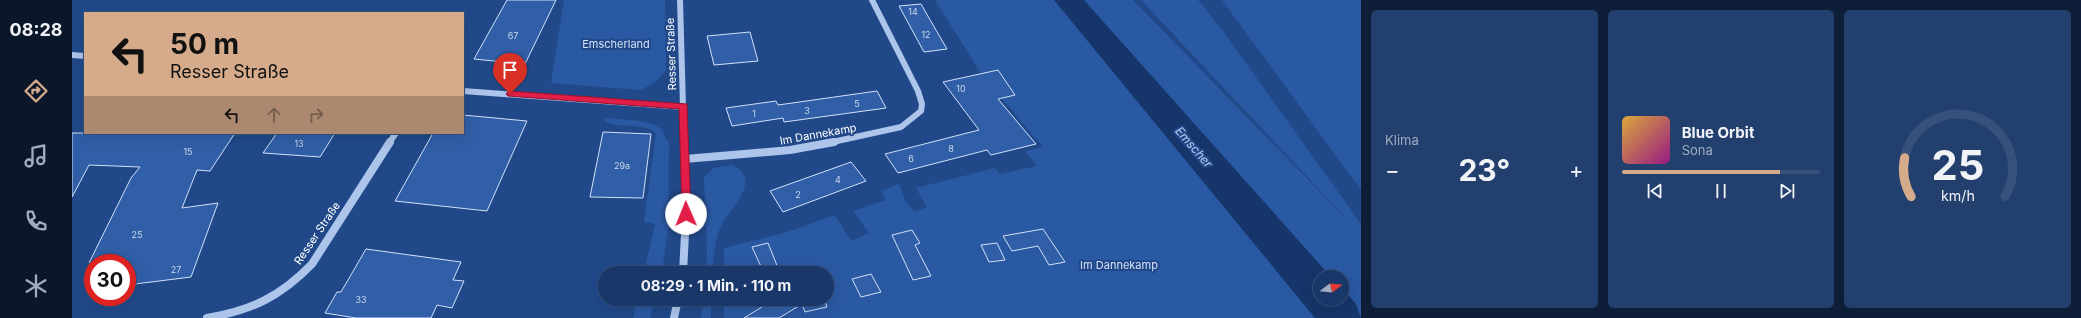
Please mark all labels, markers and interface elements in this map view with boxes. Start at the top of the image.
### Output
house number: 14 [908,6,918,17]
street label: Resser Straße [663,17,679,91]
text: 08:28 [10,19,62,40]
text: 50 m [170,27,239,61]
icon: left [104,28,156,80]
house number: 12 [921,29,931,40]
house number: 67 [508,30,518,41]
park label: Emscherland [582,37,650,51]
pin [493,53,527,94]
icon: arrive [499,59,521,81]
text: Resser Straße [170,61,289,82]
icon: directions [22,77,50,105]
house number: 10 [956,83,966,94]
house number: 5 [854,98,860,109]
icon: left [221,104,243,126]
icon: ahead [263,104,285,126]
icon: right [305,104,327,126]
house number: 3 [804,105,810,116]
house number: 1 [752,108,756,119]
street label: Im Dannekamp [778,120,858,148]
water label: Emscher [1172,123,1216,171]
text: Blue Orbit [1682,123,1754,142]
text: Klima [1385,132,1419,148]
house number: 13 [294,138,304,149]
text: 25 [1931,140,1984,190]
icon: music [22,142,50,170]
text: Sona [1682,142,1713,158]
house number: 8 [948,143,954,154]
house number: 15 [183,146,193,157]
text: 23° [1458,152,1510,188]
house number: 6 [908,153,914,164]
text: − [1385,157,1400,183]
text: + [1569,157,1584,183]
house number: 29a [614,160,630,171]
house number: 4 [835,174,841,185]
icon: previous [1644,180,1666,202]
icon: pause [1710,180,1732,202]
icon: next [1776,180,1798,202]
text: km/h [1941,187,1975,204]
house number: 2 [795,189,801,200]
position arrow [665,193,707,235]
street label: Resser Straße [291,199,343,267]
icon: phone [22,207,50,235]
house number: 25 [132,229,142,240]
speed limit sign: 30 [84,254,136,306]
park label: Im Dannekamp [1080,258,1158,272]
house number: 27 [171,264,181,275]
north arrow [1313,270,1349,306]
map controls [1313,270,1349,306]
icon: climate [22,272,50,300]
text: 08:29 · 1 Min. · 110 m [641,276,791,295]
house number: 33 [355,294,367,305]

